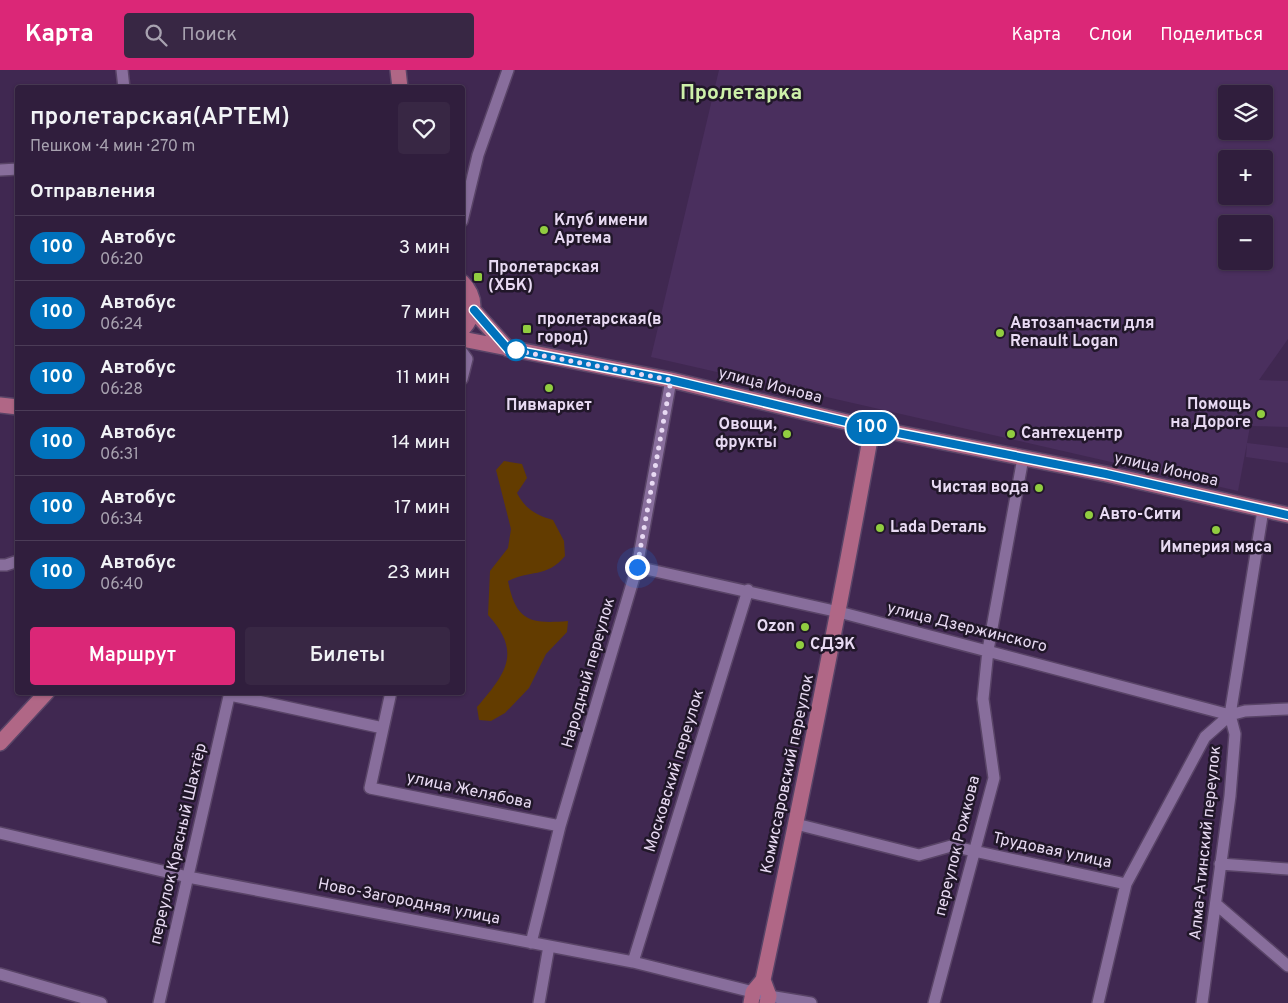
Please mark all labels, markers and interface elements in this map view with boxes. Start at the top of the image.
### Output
search box [124,13,474,58]
text: Карта [25,20,94,50]
icon: search [142,21,170,49]
text: Поиск [182,23,237,47]
text: Карта [1011,24,1061,47]
text: Слои [1089,24,1132,47]
text: Поделиться [1160,24,1263,47]
district label: Пролетарка [680,80,802,107]
map controls [1218,85,1273,270]
button: layers [1218,85,1273,140]
button: heart [398,102,450,154]
text: пролетарская(АРТЕМ) [30,103,290,133]
text: Пешком · 4 мин · 270 m [30,137,195,157]
button: + [1218,150,1273,205]
text: Отправления [30,180,156,204]
place label: Клуб имени Артема [554,211,648,249]
button: − [1218,215,1273,270]
marker: Клуб имени Артема [538,224,550,236]
text: Автобус [100,226,176,250]
text: 100 [42,236,73,259]
text: 3 мин [399,236,450,260]
text: 06:20 [100,250,144,270]
place label: Пролетарская (ХБК) [488,258,599,296]
marker: Пролетарская (ХБК) [472,271,484,283]
text: Автобус [100,291,176,315]
text: 100 [42,301,73,324]
text: 7 мин [401,301,450,325]
place label: пролетарская(в город) [537,310,662,348]
place label: Автозапчасти для Renault Logan [1010,314,1154,352]
text: 06:24 [100,315,143,335]
marker: пролетарская(в город) [521,323,533,335]
marker: Автозапчасти для Renault Logan [994,327,1006,339]
unlabelled marker [505,339,527,361]
text: Автобус [100,356,176,380]
street label: улица Ионова [716,363,824,409]
text: 100 [42,366,73,389]
text: 11 мин [396,366,450,390]
text: 06:28 [100,380,143,400]
marker: Пивмаркет [543,382,555,394]
place label: Помощь на Дороге [1170,395,1251,433]
place label: Пивмаркет [506,396,592,416]
marker: Помощь на Дороге [1255,408,1267,420]
line badge: 100 [843,412,901,444]
place label: Овощи, фрукты [715,415,777,453]
text: 100 [857,416,887,439]
text: Автобус [100,421,176,445]
place label: Сантехцентр [1021,424,1123,444]
marker: Овощи, фрукты [781,428,793,440]
marker: Сантехцентр [1005,428,1017,440]
text: 100 [42,431,73,454]
text: 14 мин [392,431,450,455]
text: 06:31 [100,445,139,465]
street label: улица Ионова [1112,448,1220,492]
place label: Чистая вода [931,478,1029,498]
marker: Чистая вода [1033,482,1045,494]
text: Автобус [100,486,176,510]
text: 100 [42,496,73,519]
text: 17 мин [394,496,450,520]
place label: Авто-Сити [1099,505,1181,525]
marker: Авто-Сити [1083,509,1095,521]
text: 06:34 [100,510,143,530]
place label: Lada Dеталь [890,518,987,538]
marker: Lada Dеталь [874,522,886,534]
marker: Империя мяса [1210,524,1222,536]
place label: Империя мяса [1160,538,1272,558]
text: Автобус [100,551,176,575]
your location [625,555,650,580]
text: 100 [42,561,73,584]
text: 23 мин [387,561,450,585]
text: 06:40 [100,575,144,595]
street label: Народный переулок [558,595,620,751]
street label: улица Дзержинского [885,598,1049,658]
place label: Ozon [757,617,795,637]
marker: Ozon [799,621,811,633]
button: Маршрут [30,627,235,685]
button: Билеты [245,627,450,685]
place label: СДЭК [810,635,856,655]
marker: СДЭК [794,639,806,651]
street label: Комиссаровский переулок [757,672,819,876]
street label: Московский переулок [641,687,709,855]
street label: переулок Красный Шахтёр [146,741,212,947]
street label: Алма-Атинский переулок [1186,745,1226,941]
street label: улица Желябова [404,768,534,814]
street label: переулок Рожкова [931,774,985,918]
street label: Трудовая улица [991,829,1113,873]
street label: Ново-Загородняя улица [316,875,502,929]

